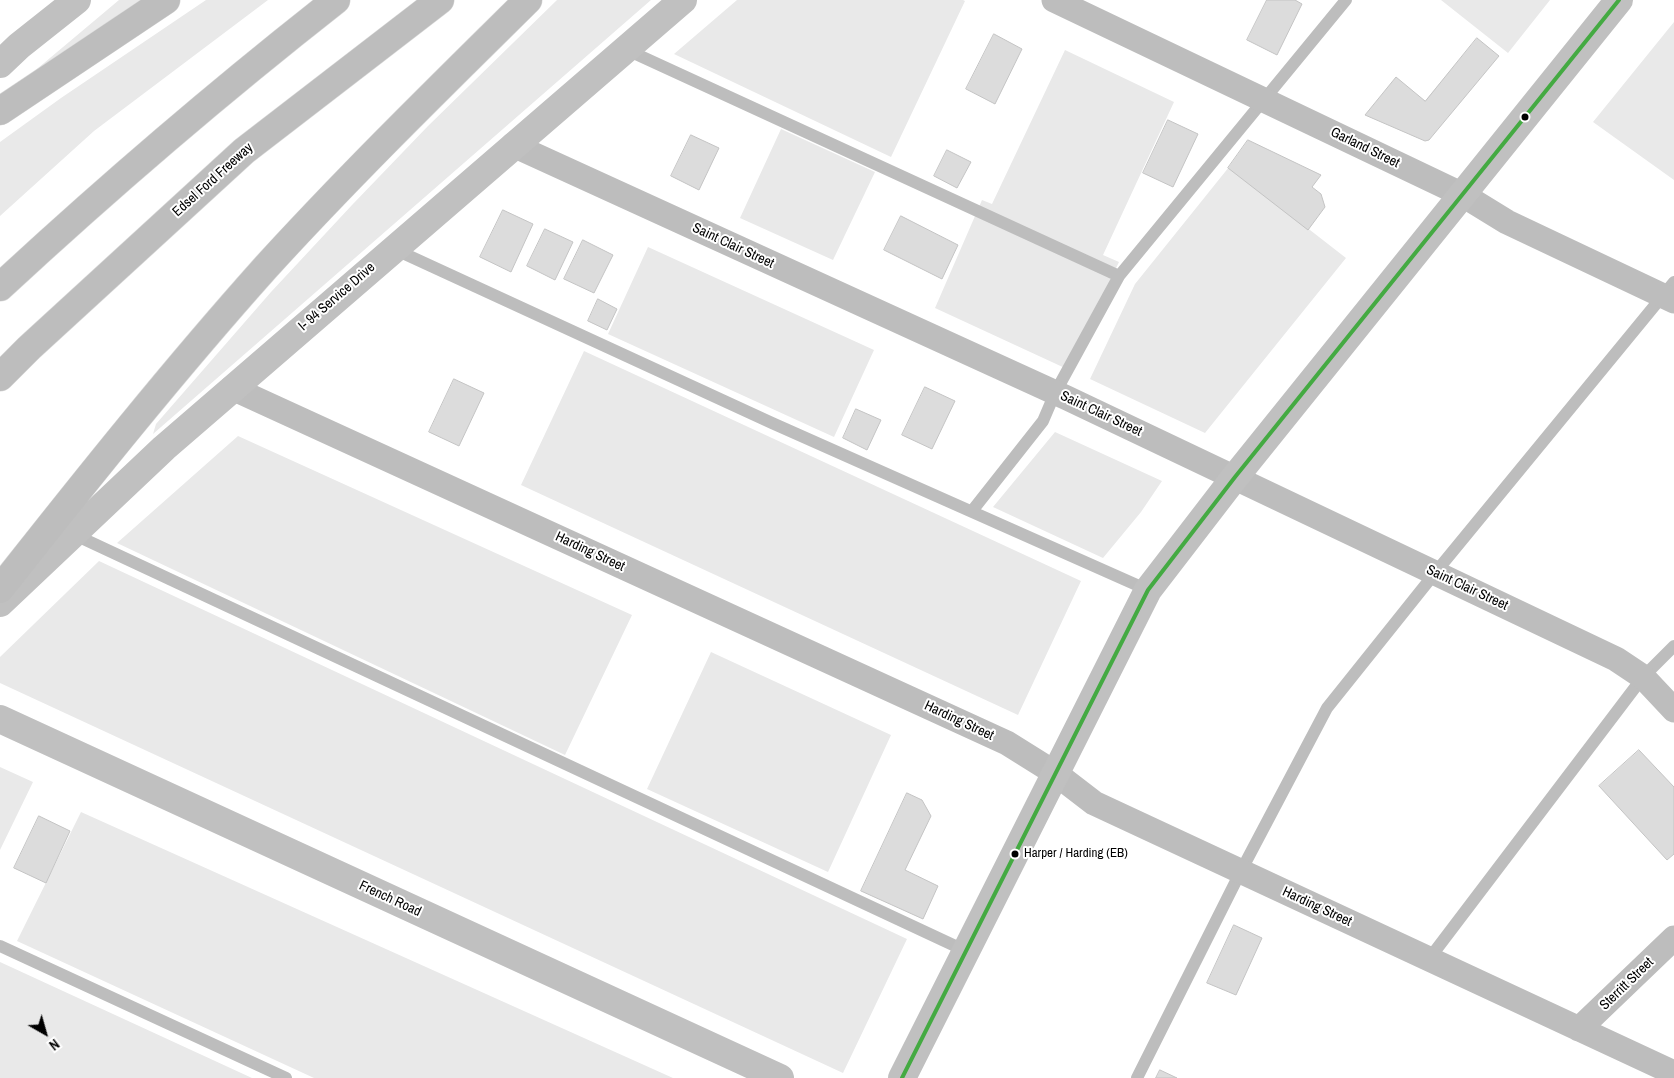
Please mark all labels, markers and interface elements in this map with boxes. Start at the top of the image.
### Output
unlabelled marker [1520,112,1530,122]
street label: Garland Street [1328,124,1402,172]
street label: Edsel Ford Freeway [169,140,257,220]
street label: Saint Clair Street [690,220,776,272]
street label: I- 94 Service Drive [295,259,379,335]
street label: Saint Clair Street [1058,388,1144,440]
street label: Harding Street [553,529,627,575]
street label: Saint Clair Street [1424,562,1510,614]
street label: Harding Street [922,698,996,744]
place label: Harper / Harding (EB) [1024,846,1128,862]
marker: Harper / Harding (EB) [1010,849,1020,859]
street label: French Road [356,877,424,921]
street label: Harding Street [1280,884,1354,930]
street label: Sterritt Street [1597,954,1657,1014]
north arrow [20,1008,70,1058]
text: N [45,1035,63,1054]

